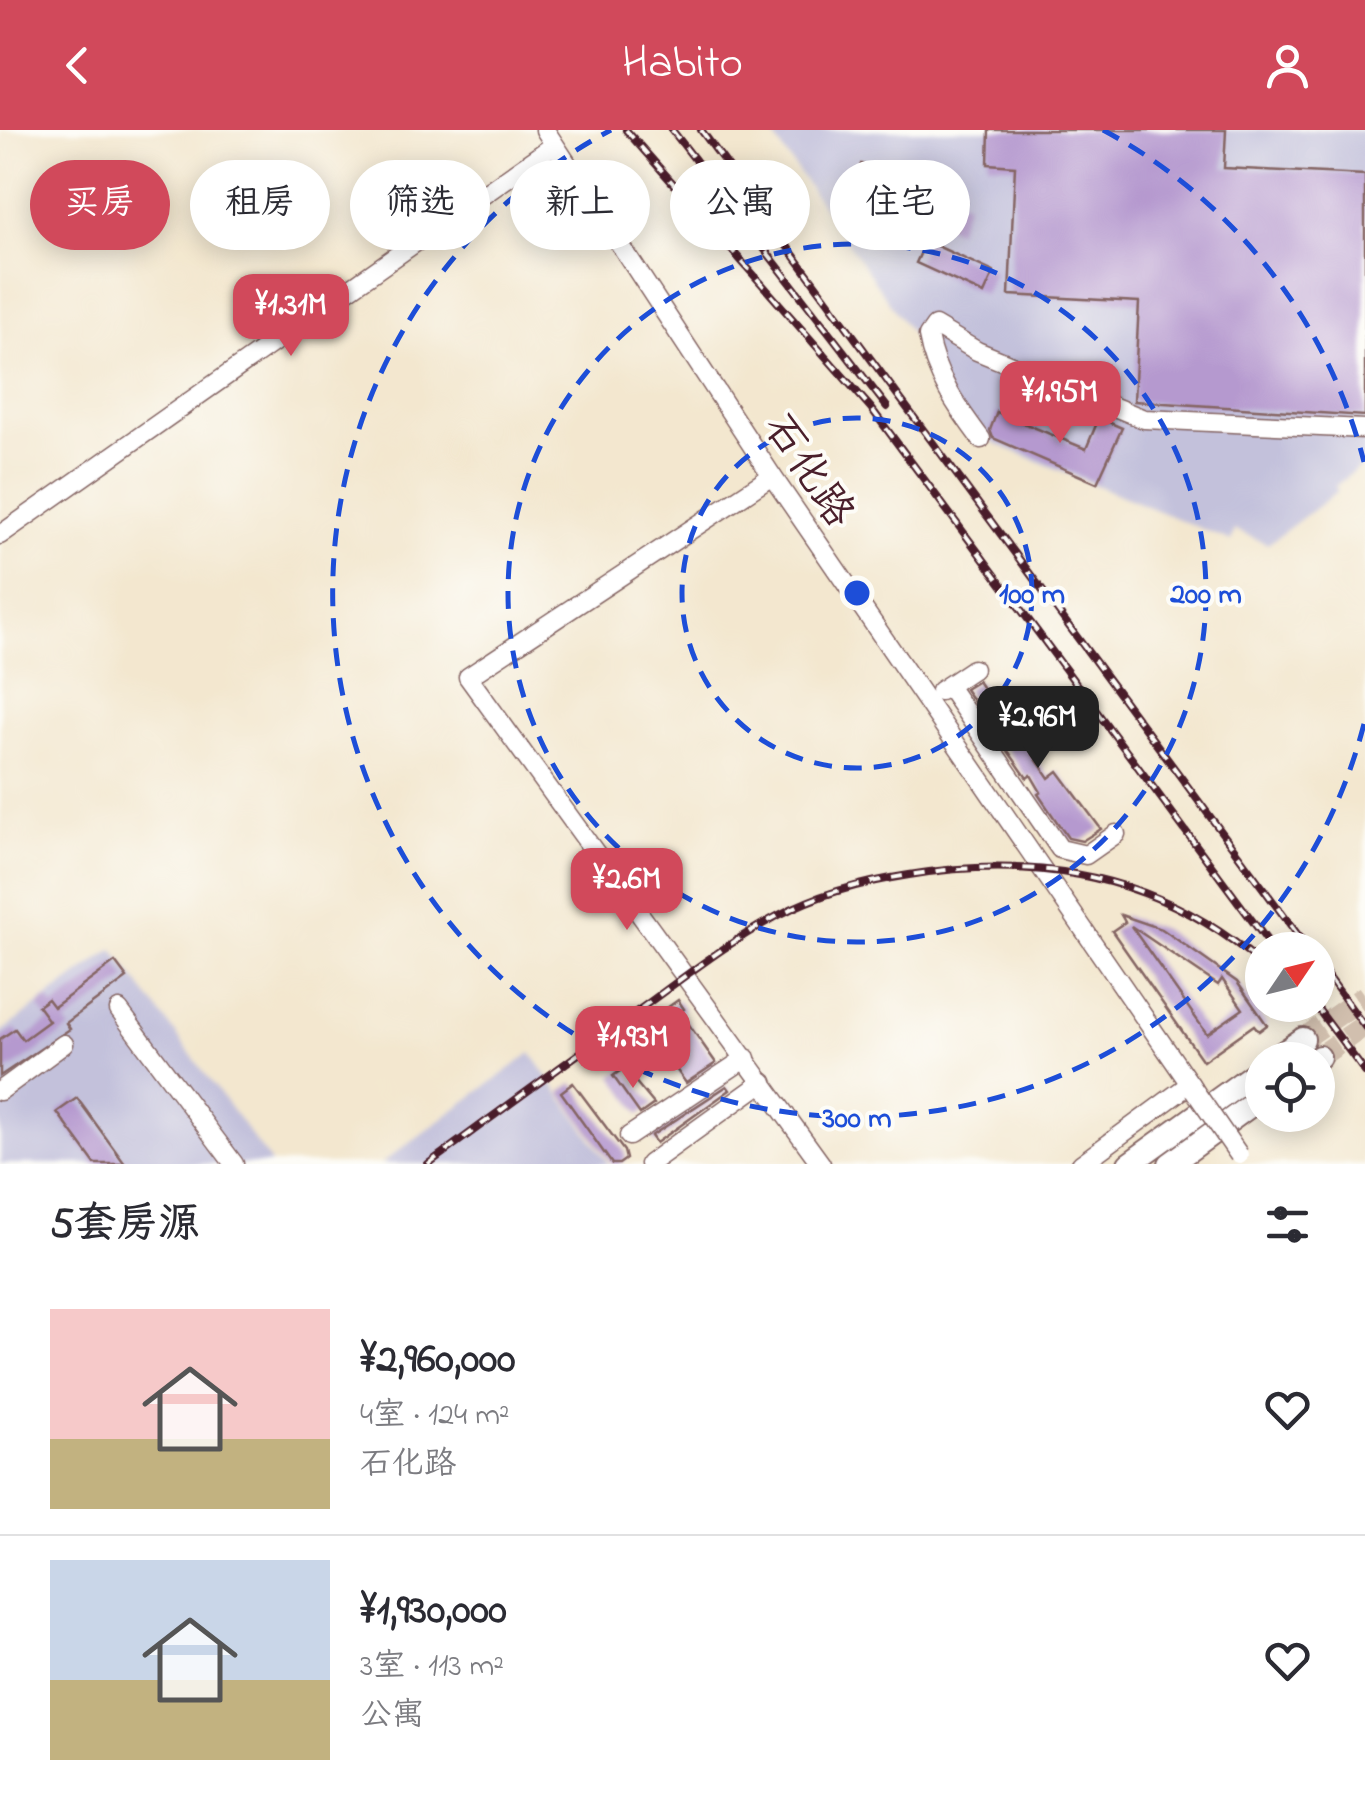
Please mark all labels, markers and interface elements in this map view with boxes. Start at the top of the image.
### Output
text: Habito [622,32,743,98]
icon: back [50,38,105,93]
icon: person [1260,38,1315,93]
chip: 买房 [30,160,170,250]
chip: 租房 [190,160,330,250]
chip: 筛选 [350,160,490,250]
chip: 新上 [510,160,650,250]
chip: 公寓 [670,160,810,250]
chip: 住宅 [830,160,970,250]
pin: ¥1.31M [210,274,372,359]
text: ¥1.31M [255,283,327,330]
pin: ¥1.95M [979,361,1141,446]
text: ¥1.95M [1022,370,1098,417]
street label: 石化路 [747,402,868,541]
text: 100 m [999,574,1065,618]
text: 200 m [1169,574,1242,618]
centre of rings [839,575,875,611]
pin: ¥2.96M [957,686,1119,771]
text: ¥2.96M [999,695,1077,742]
pin: ¥2.6M [557,848,697,933]
text: ¥2.6M [593,857,661,904]
north arrow [1245,932,1335,1022]
map controls [1245,932,1335,1132]
pin: ¥1.93M [552,1006,714,1091]
text: ¥1.93M [597,1015,669,1062]
button: locate [1245,1042,1335,1132]
text: 300 m [821,1098,892,1142]
text: 5套房源 [50,1195,200,1256]
icon: filters [1260,1197,1315,1252]
text: ¥2,960,000 [360,1330,515,1391]
icon: home [130,1349,250,1469]
icon: heart [1260,1382,1315,1437]
text: 4室 · 124 m² [360,1393,510,1440]
text: 石化路 [360,1442,456,1489]
text: ¥1,930,000 [360,1581,507,1642]
icon: home [130,1600,250,1720]
icon: heart [1260,1633,1315,1688]
text: 3室 · 113 m² [360,1644,504,1691]
text: 公寓 [360,1693,424,1740]

